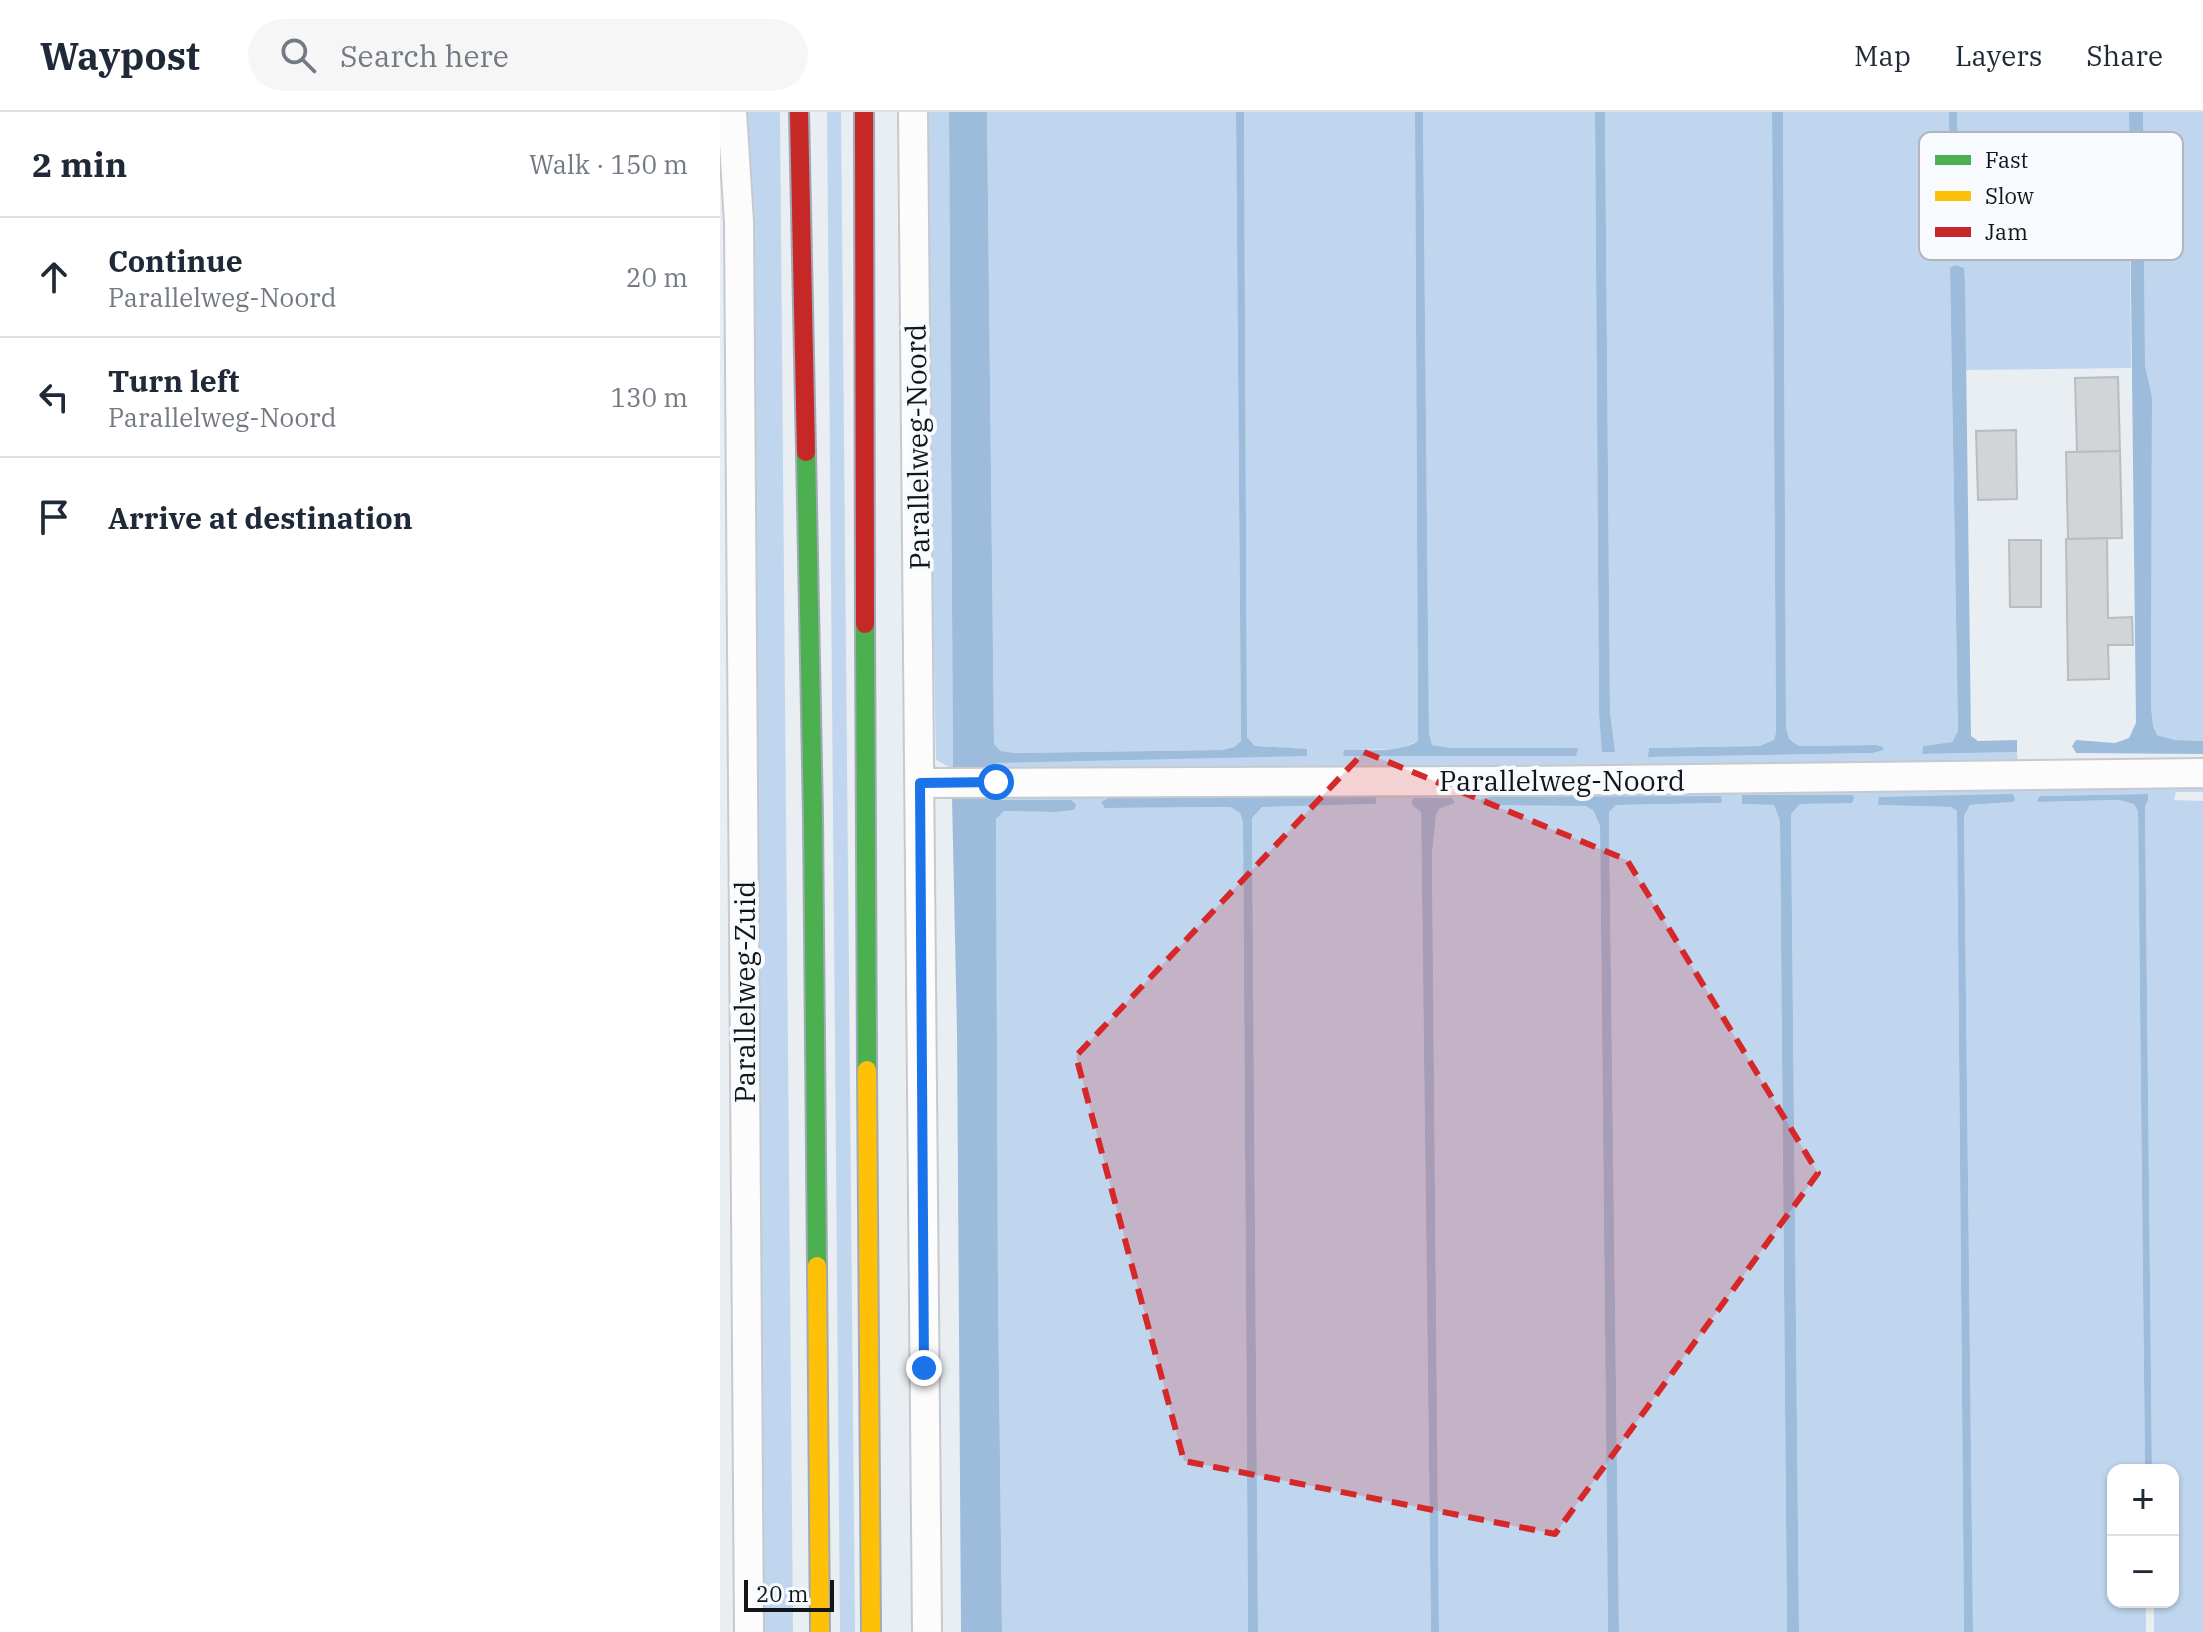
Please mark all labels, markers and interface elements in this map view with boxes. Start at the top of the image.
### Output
search box [248,19,808,91]
text: Waypost [40,31,200,80]
icon: search [276,33,320,77]
text: Search here [340,36,509,75]
text: Map [1854,37,1911,74]
text: Layers [1955,37,2042,74]
text: Share [2086,37,2163,74]
legend [1919,132,2183,260]
text: 2 min [32,142,127,186]
text: Fast [1985,145,2028,174]
text: Walk · 150 m [529,147,688,181]
text: Slow [1985,181,2034,210]
text: Jam [1985,217,2028,246]
text: Continue [108,241,243,280]
icon: ahead [32,255,76,299]
text: 20 m [626,260,688,294]
text: Parallelweg-Noord [108,280,336,314]
street label: Parallelweg-Noord [896,324,938,570]
text: Turn left [108,361,240,400]
icon: left [32,375,76,419]
text: 130 m [610,380,688,414]
text: Parallelweg-Noord [108,400,336,434]
icon: arrive [32,495,76,539]
text: Arrive at destination [108,498,413,537]
street label: Parallelweg-Noord [1439,762,1685,799]
route start [978,764,1014,800]
street label: Parallelweg-Zuid [726,881,763,1103]
route end [906,1350,942,1386]
map controls [2107,1464,2179,1608]
button: + [2107,1464,2179,1536]
button: − [2107,1536,2179,1608]
scale bar [744,1576,834,1612]
text: 20 m [756,1579,808,1608]

